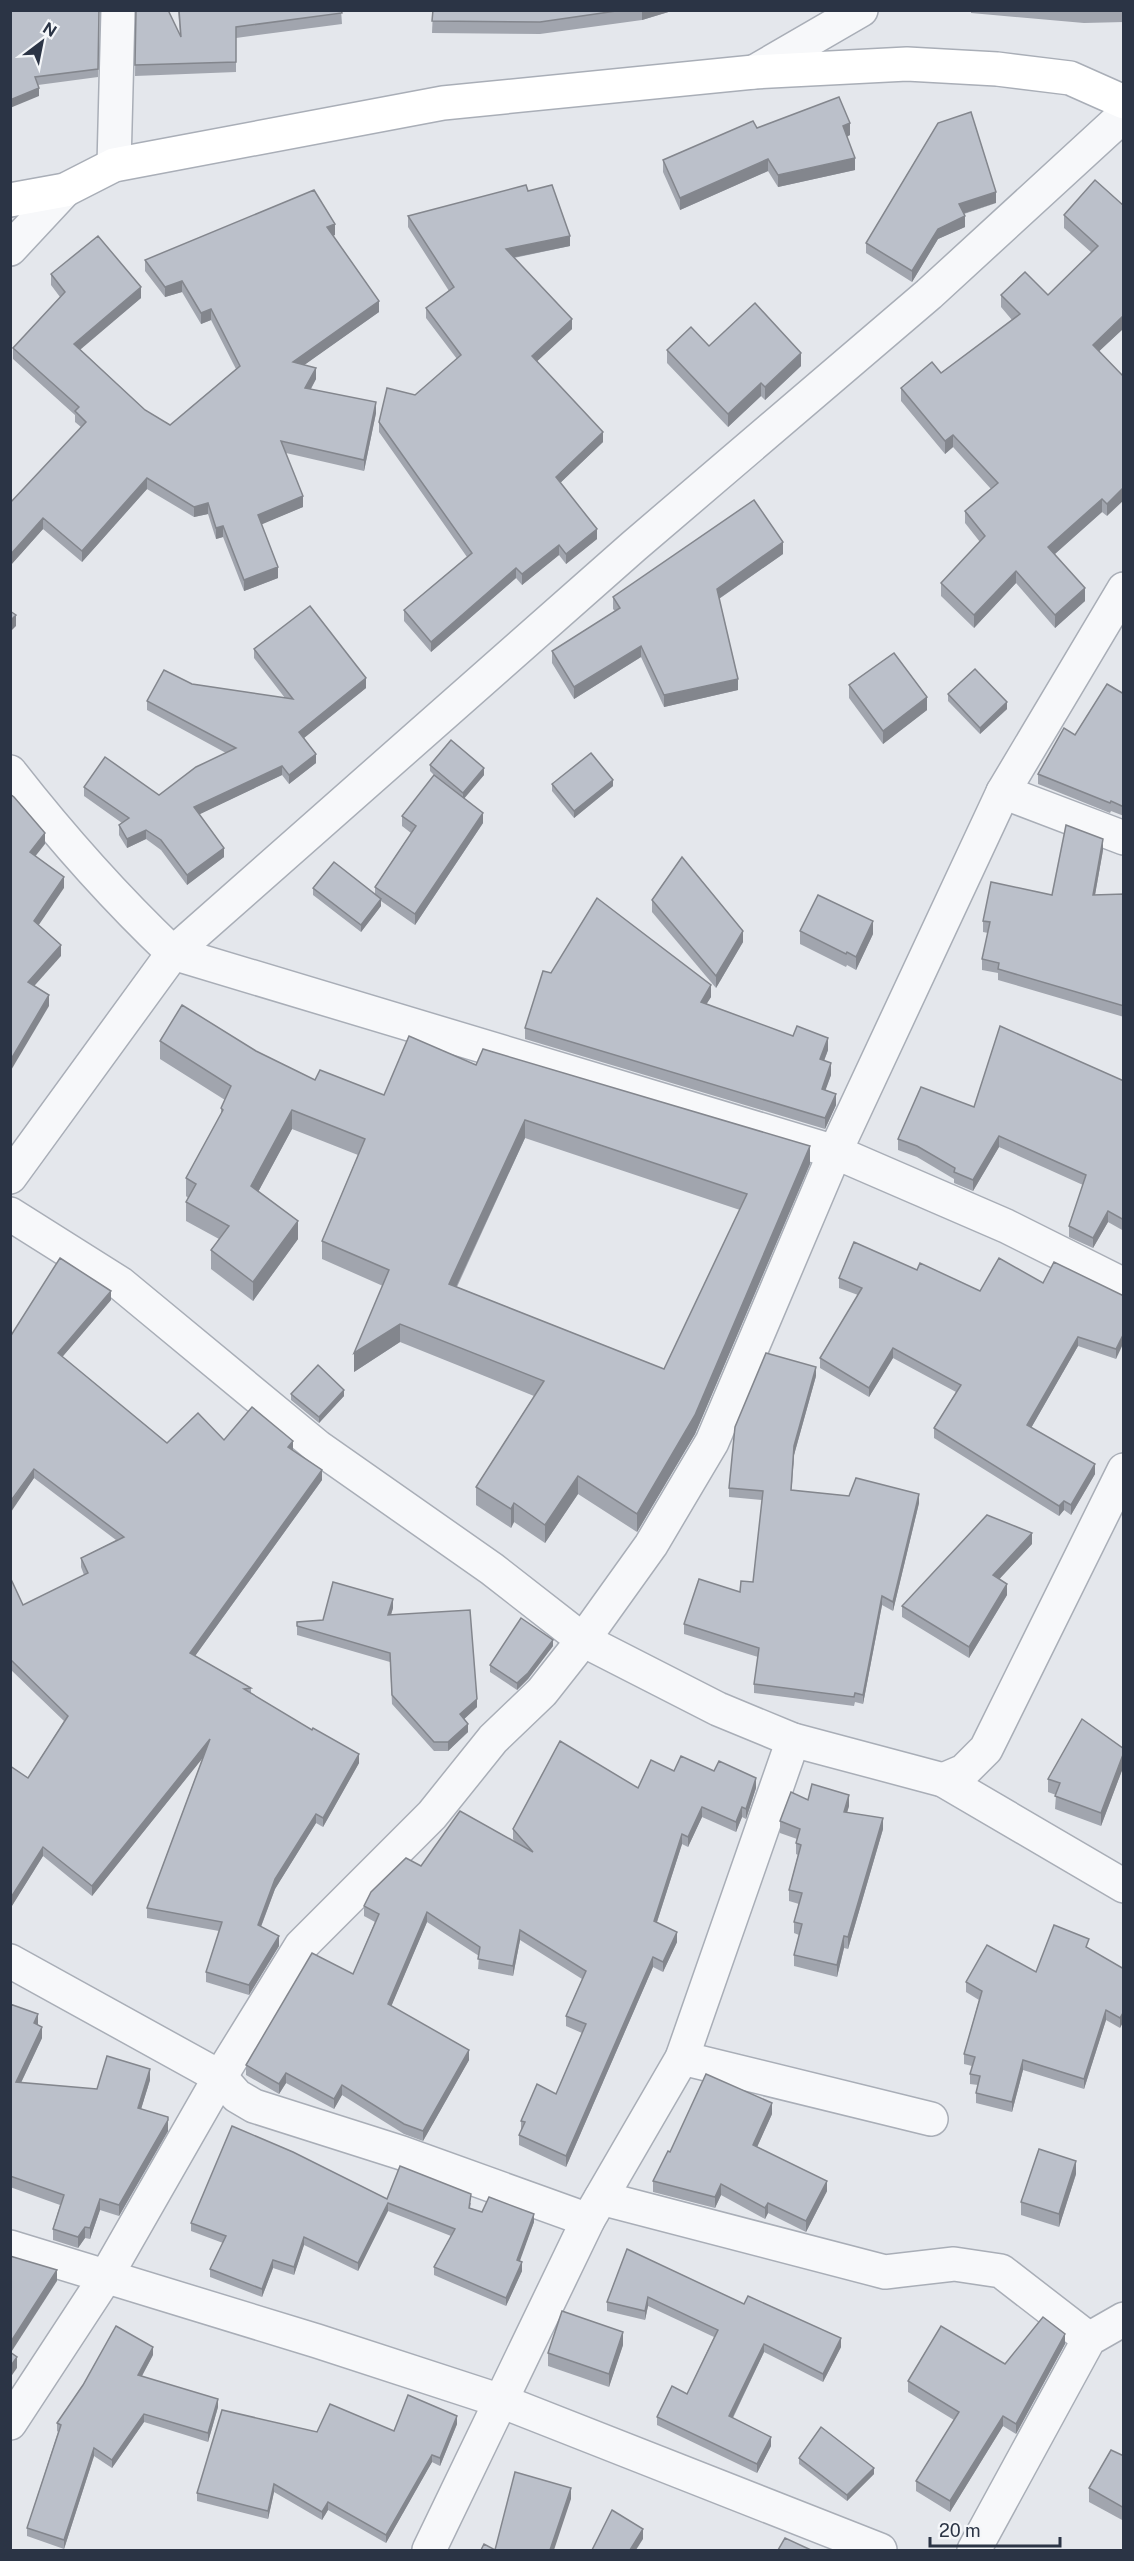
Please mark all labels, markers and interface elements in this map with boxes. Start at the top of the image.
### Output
north arrow [12,12,72,72]
text: N [39,18,60,41]
scale bar [930,2510,1060,2548]
text: 20 m [939,2520,981,2541]

